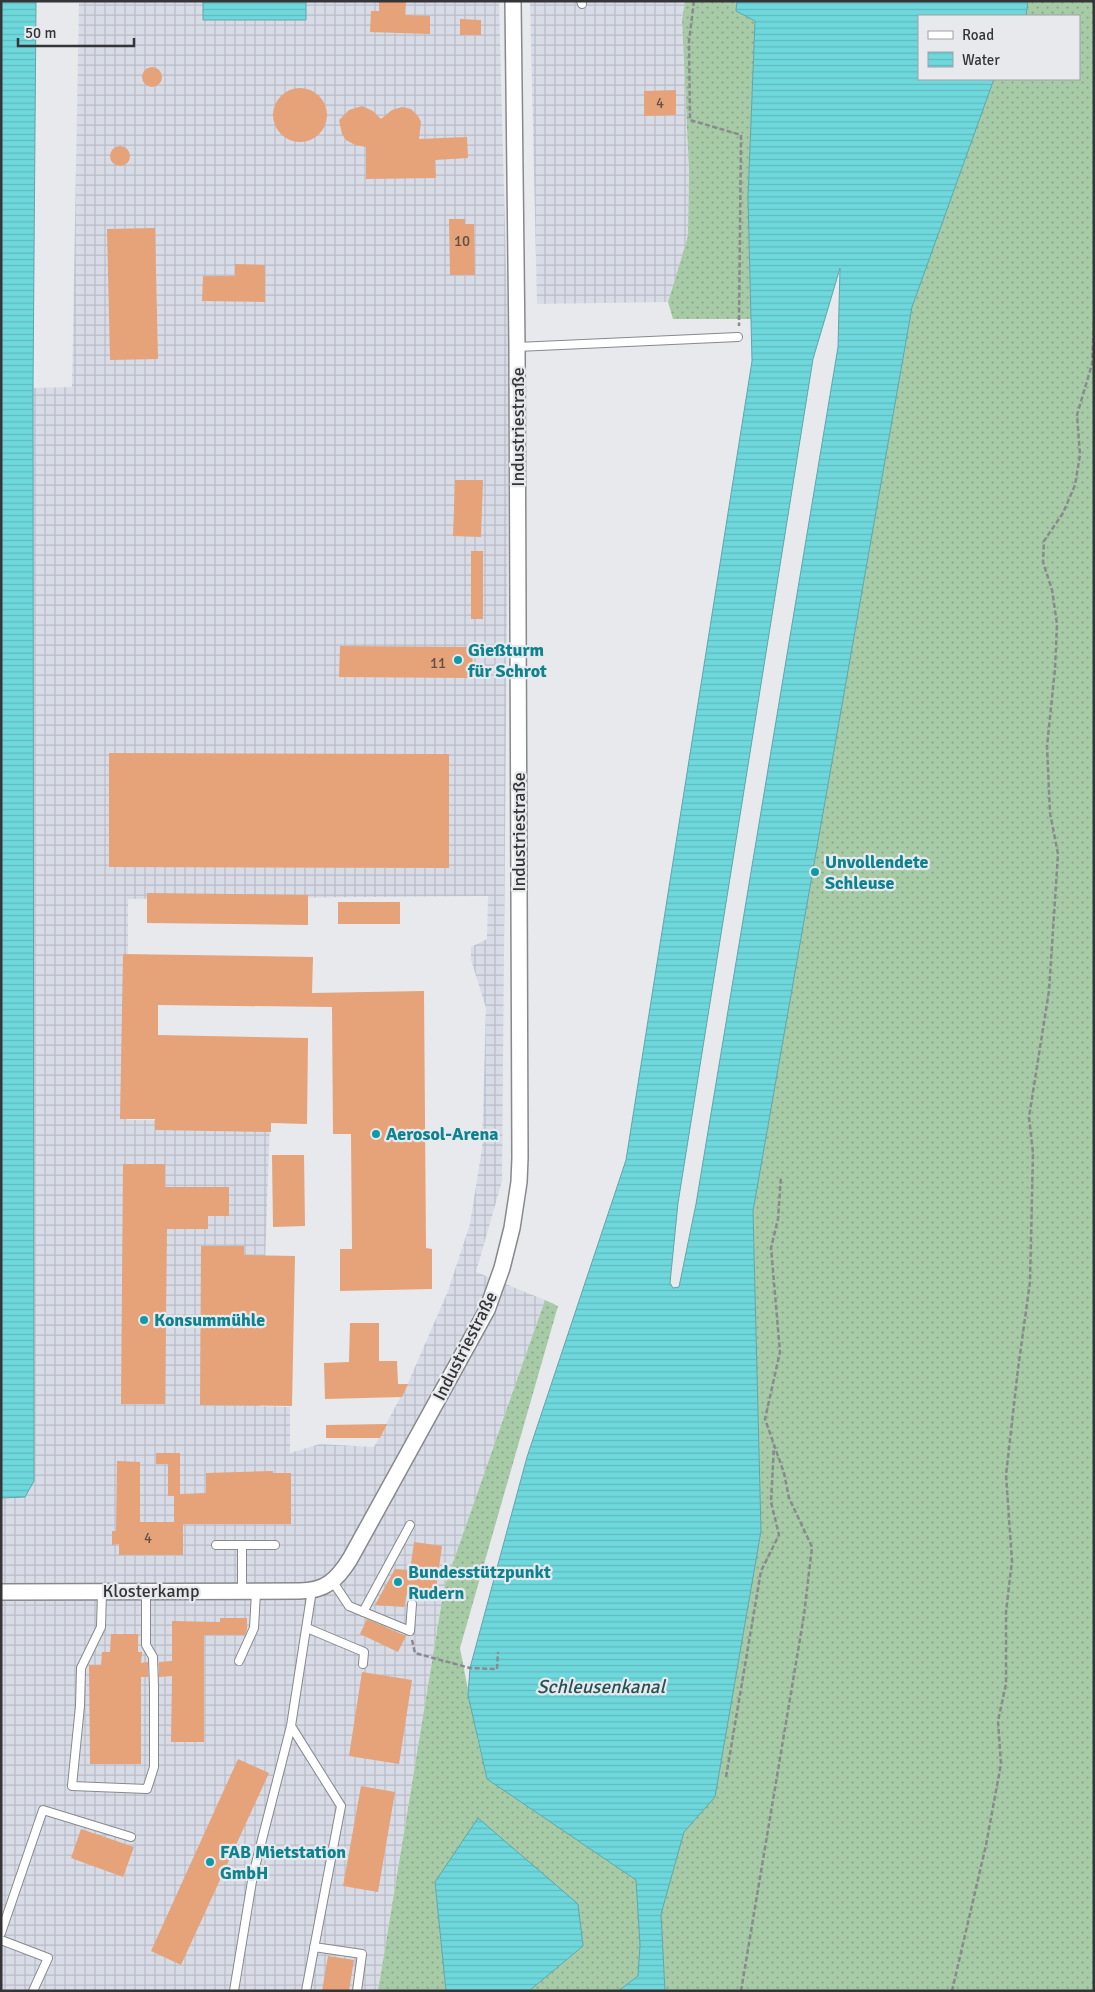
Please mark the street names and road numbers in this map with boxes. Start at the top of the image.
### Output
street label: Industriestraße [507,367,529,487]
street label: Industriestraße [508,772,530,892]
street label: Industriestraße [428,1288,502,1404]
street label: Klosterkamp [103,1580,199,1602]

